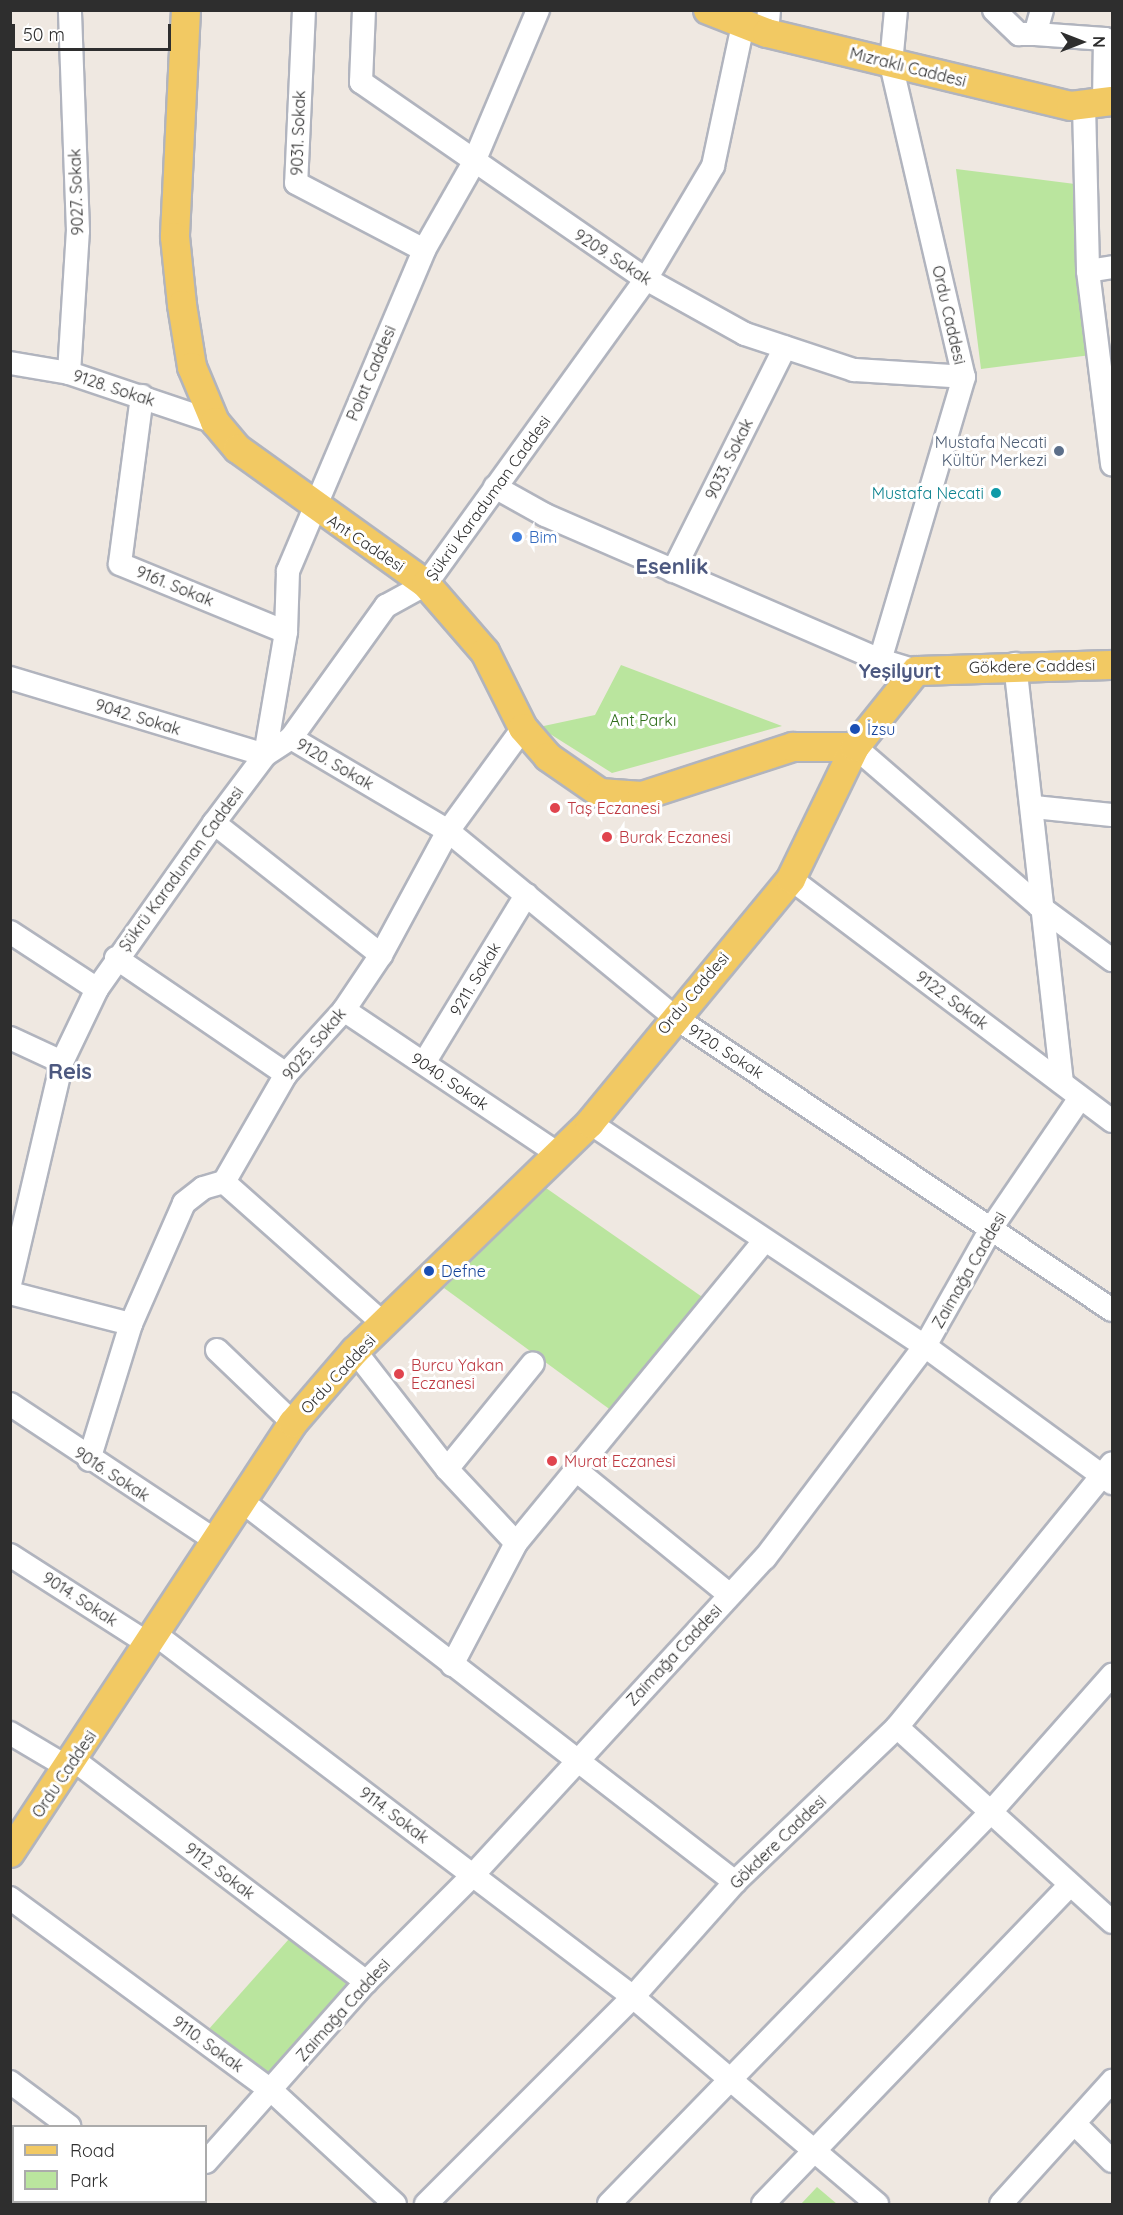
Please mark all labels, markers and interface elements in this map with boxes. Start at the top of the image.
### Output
scale bar [15,12,174,50]
north arrow [1051,12,1111,72]
text: 50 m [23,23,65,46]
text: N [1089,36,1109,48]
street label: Mızraklı Caddesi [848,43,968,91]
street label: 9031. Sokak [287,90,309,176]
street label: 9027. Sokak [65,148,87,236]
street label: 9209. Sokak [571,225,655,289]
street label: Ordu Caddesi [928,264,970,366]
street label: Polat Caddesi [342,322,400,424]
street label: 9128. Sokak [71,366,157,410]
street label: Şükrü Karaduman Caddesi [422,412,554,584]
street label: 9033. Sokak [701,415,757,503]
place label: Mustafa Necati Kültür Merkezi [935,432,1047,470]
marker: Mustafa Necati Kültür Merkezi [1052,444,1066,458]
place label: Mustafa Necati [872,483,984,503]
marker: Mustafa Necati [989,486,1003,500]
street label: Ant Caddesi [324,510,408,576]
place label: Bim [529,527,557,547]
marker: Bim [510,530,524,544]
district label: Esenlik [636,554,708,580]
street label: 9161. Sokak [133,562,217,610]
street label: Gökdere Caddesi [969,655,1095,677]
district label: Yeşilyurt [859,658,941,682]
street label: 9042. Sokak [93,695,183,739]
park label: Ant Parkı [610,710,676,730]
place label: İzsu [867,719,895,739]
marker: İzsu [848,722,862,736]
street label: 9120. Sokak [293,734,377,794]
street label: Şükrü Karaduman Caddesi [115,783,247,955]
place label: Taş Eczanesi [567,798,661,818]
marker: Taş Eczanesi [548,801,562,815]
place label: Burak Eczanesi [619,827,731,847]
marker: Burak Eczanesi [600,830,614,844]
street label: 9211. Sokak [446,939,504,1019]
street label: Ordu Caddesi [653,948,733,1038]
street label: 9122. Sokak [912,967,992,1033]
street label: 9025. Sokak [278,1004,350,1084]
street label: 9120. Sokak [685,1020,767,1082]
street label: 9040. Sokak [408,1048,492,1114]
district label: Reis [48,1059,92,1085]
street label: Zaimağa Caddesi [928,1208,1010,1332]
place label: Defne [441,1261,486,1281]
marker: Defne [422,1264,436,1278]
street label: Ordu Caddesi [297,1331,379,1417]
place label: Burcu Yakan Eczanesi [411,1355,504,1393]
marker: Burcu Yakan Eczanesi [392,1367,406,1381]
street label: 9016. Sokak [71,1443,153,1505]
place label: Murat Eczanesi [564,1451,676,1471]
marker: Murat Eczanesi [545,1454,559,1468]
street label: 9014. Sokak [39,1568,121,1630]
street label: Zaimağa Caddesi [622,1600,726,1710]
street label: Ordu Caddesi [28,1727,100,1821]
street label: 9114. Sokak [356,1783,432,1847]
street label: Gökdere Caddesi [726,1791,830,1893]
street label: 9112. Sokak [181,1839,259,1903]
street label: Zaimağa Caddesi [292,1955,394,2065]
street label: 9110. Sokak [169,2012,247,2076]
legend [12,2125,207,2203]
text: Road [70,2139,115,2162]
text: Park [70,2169,108,2192]

